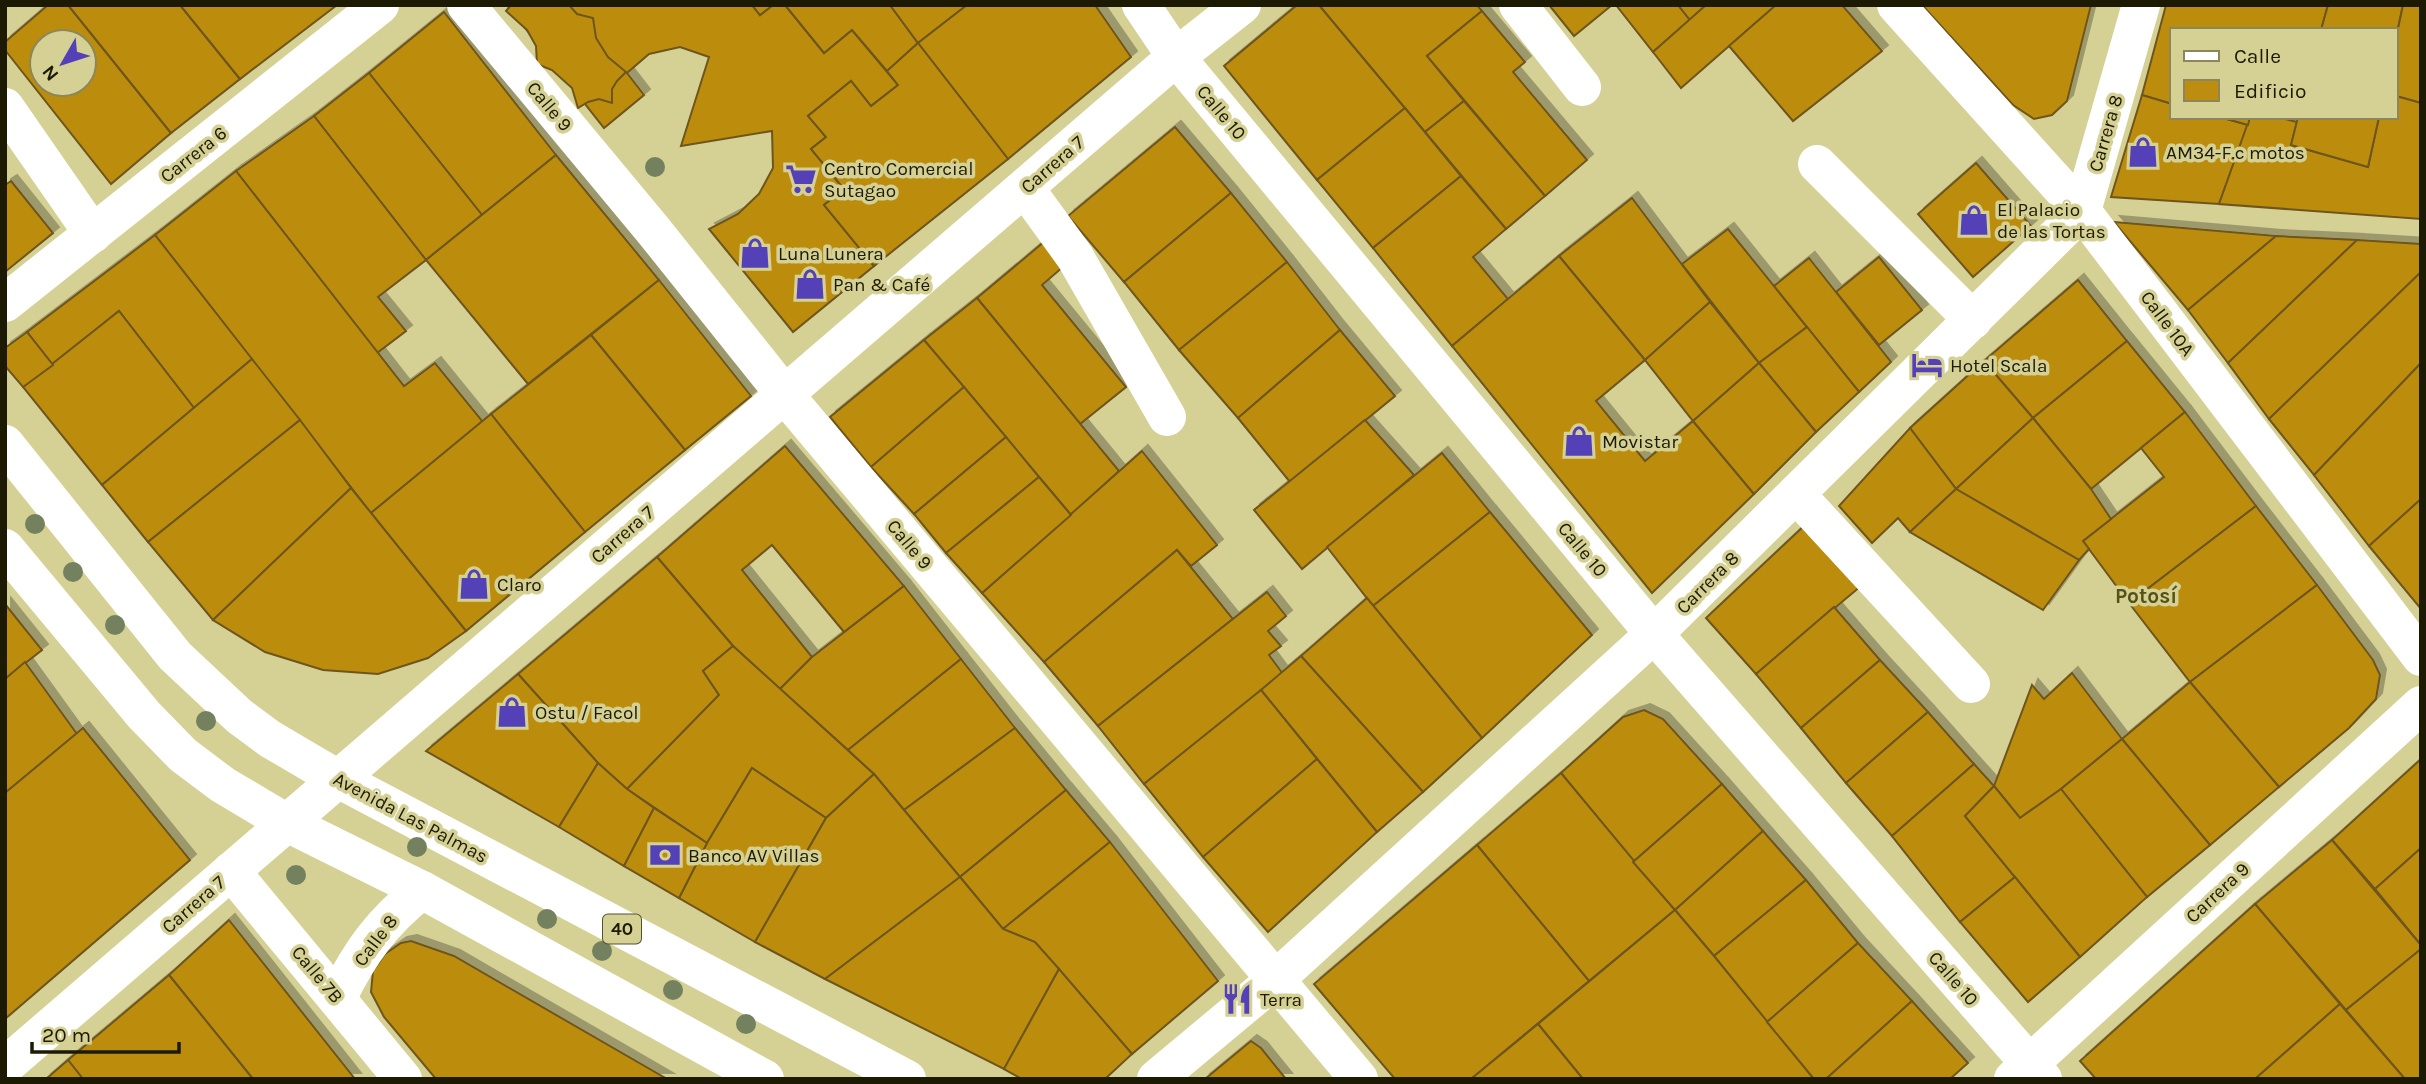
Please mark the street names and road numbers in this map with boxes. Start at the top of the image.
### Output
street label: Calle 9 [522,77,576,136]
street label: Calle 10 [1192,81,1250,144]
street label: Carrera 8 [2084,92,2127,174]
street label: Carrera 6 [156,122,231,188]
street label: Carrera 7 [1017,131,1089,198]
street label: Calle 10A [2136,287,2199,360]
street label: Carrera 7 [587,501,659,568]
street label: Calle 9 [882,515,936,574]
street label: Calle 10 [1553,518,1611,581]
street label: Carrera 8 [1672,547,1743,618]
street label: Avenida Las Palmas [330,768,491,868]
street label: Carrera 9 [2181,858,2254,928]
street label: Carrera 7 [158,871,230,938]
street label: Calle 8 [349,911,402,971]
road number: 40 [603,914,641,944]
street label: Calle 7B [287,942,347,1008]
street label: Calle 10 [1924,947,1983,1010]

